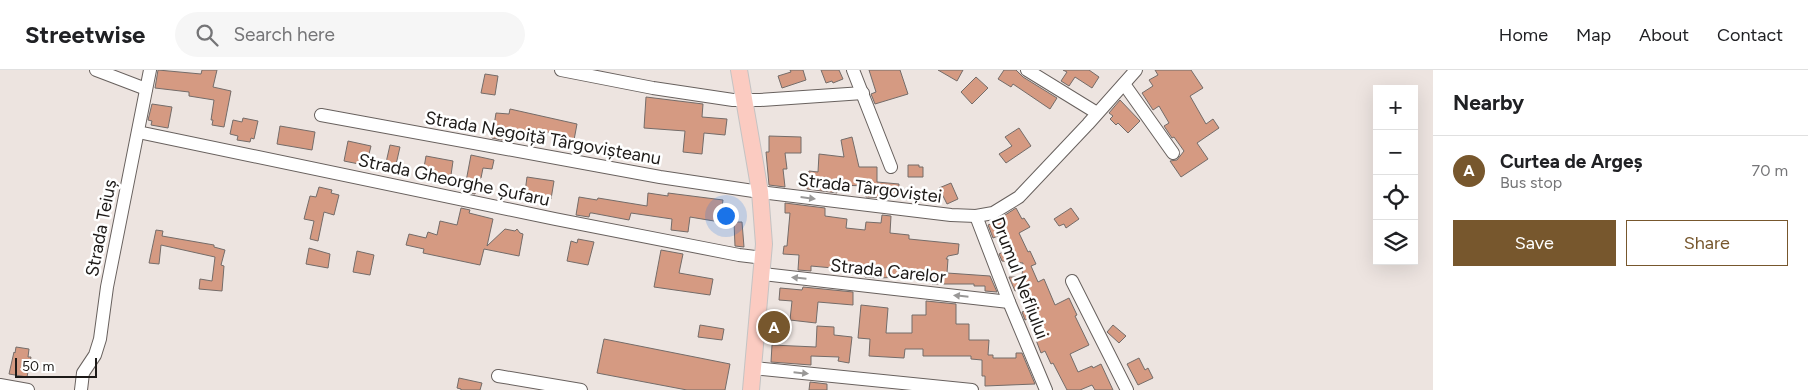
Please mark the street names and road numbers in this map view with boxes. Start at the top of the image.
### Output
street label: Strada Negoiță Târgovișteanu [423,106,663,170]
street label: Strada Gheorghe Șufaru [356,149,552,211]
street label: Strada Târgoviștei [797,168,943,208]
street label: Strada Teiuș [81,177,121,279]
street label: Drumul Nefliului [987,214,1053,342]
street label: Strada Carelor [829,254,947,288]

